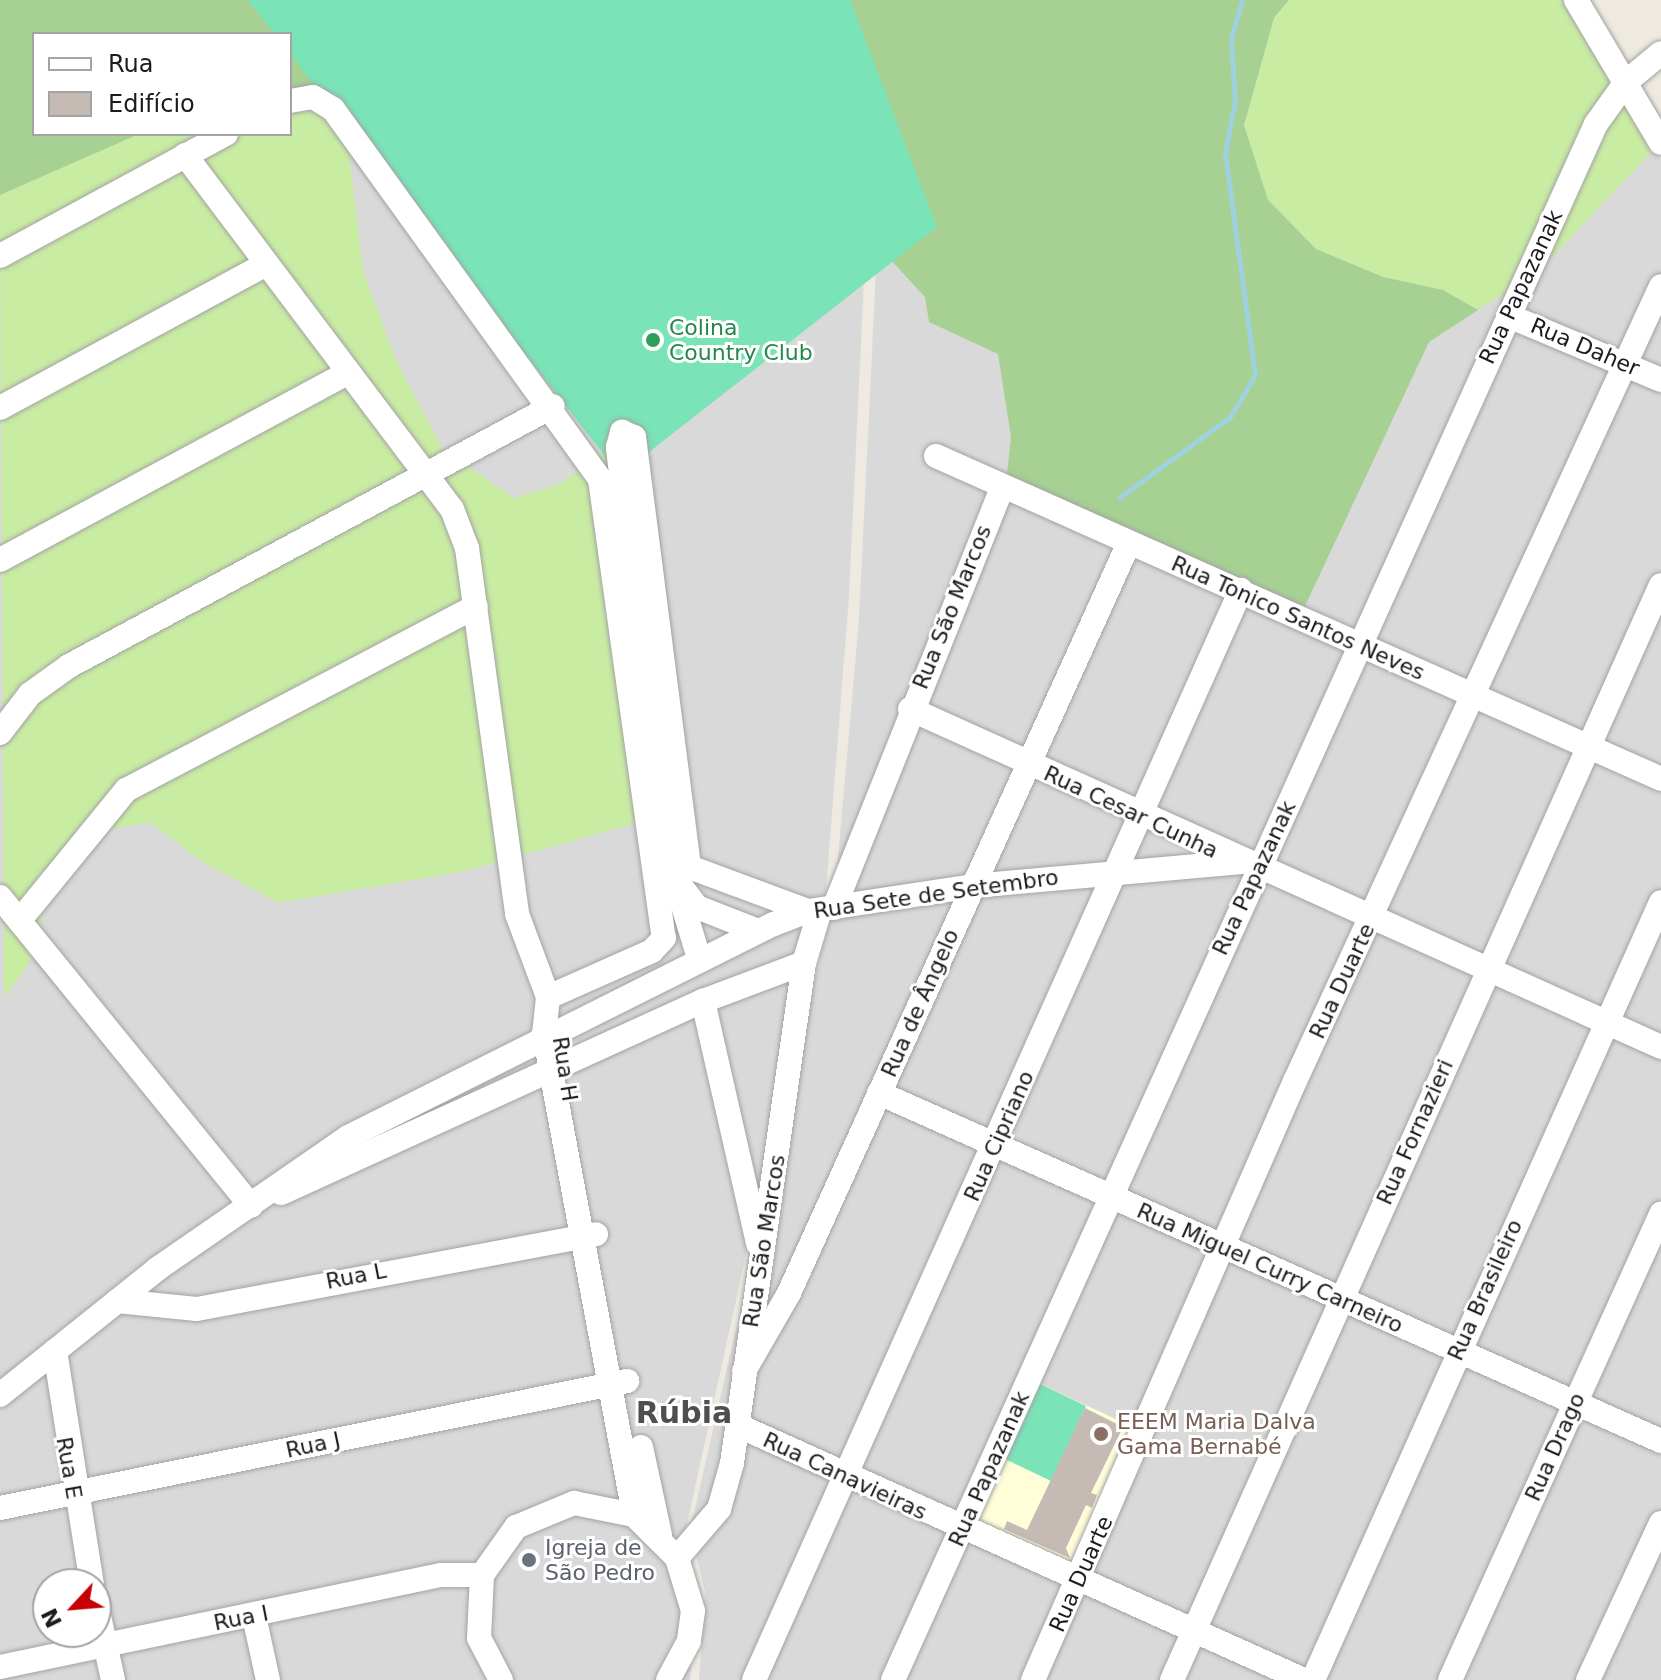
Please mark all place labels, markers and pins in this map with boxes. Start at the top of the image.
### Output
place label: Colina Country Club [669,314,813,366]
marker: Colina Country Club [644,331,662,349]
place label: EEEM Maria Dalva Gama Bernabé [1117,1408,1316,1460]
marker: EEEM Maria Dalva Gama Bernabé [1092,1425,1110,1443]
place label: Igreja de São Pedro [545,1534,655,1586]
marker: Igreja de São Pedro [520,1551,538,1569]

